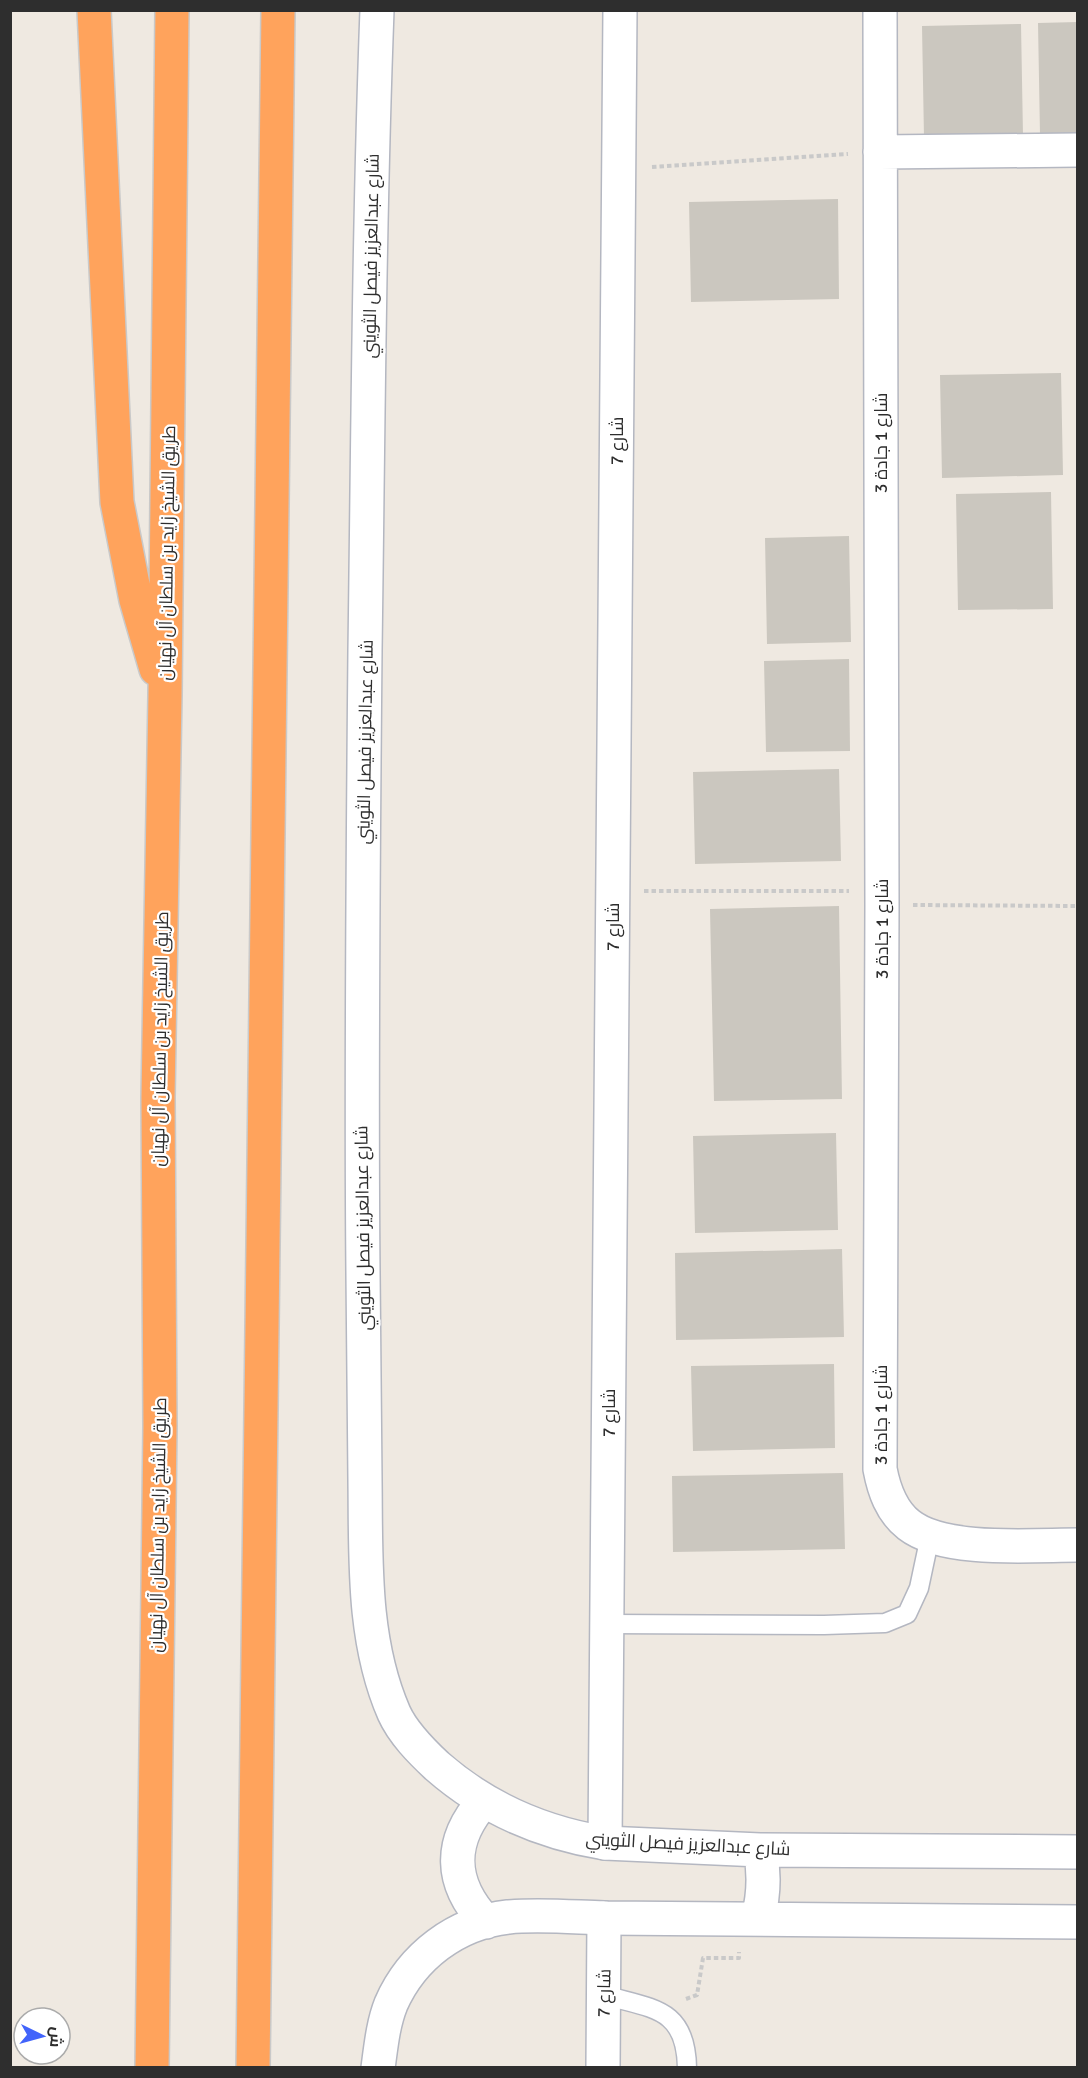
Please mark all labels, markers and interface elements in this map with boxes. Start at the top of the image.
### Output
street label: شارع عبدالعزيز فيصل الثويني [358,153,387,359]
street label: شارع 1 جادة 3 [870,393,893,493]
street label: شارع 7 [606,417,629,465]
street label: طريق الشيخ زايد بن سلطان آل نهيان [154,425,181,681]
street label: شارع عبدالعزيز فيصل الثويني [352,639,381,845]
street label: شارع 1 جادة 3 [871,879,894,979]
street label: شارع 7 [602,903,625,951]
street label: طريق الشيخ زايد بن سلطان آل نهيان [147,911,174,1167]
street label: شارع عبدالعزيز فيصل الثويني [350,1125,379,1331]
street label: شارع 1 جادة 3 [870,1365,893,1465]
street label: شارع 7 [598,1389,621,1437]
street label: طريق الشيخ زايد بن سلطان آل نهيان [145,1397,172,1653]
street label: شارع عبدالعزيز فيصل الثويني [585,1828,791,1863]
street label: شارع 7 [593,1969,616,2017]
north arrow [12,2006,72,2066]
text: ش [45,2026,67,2048]

